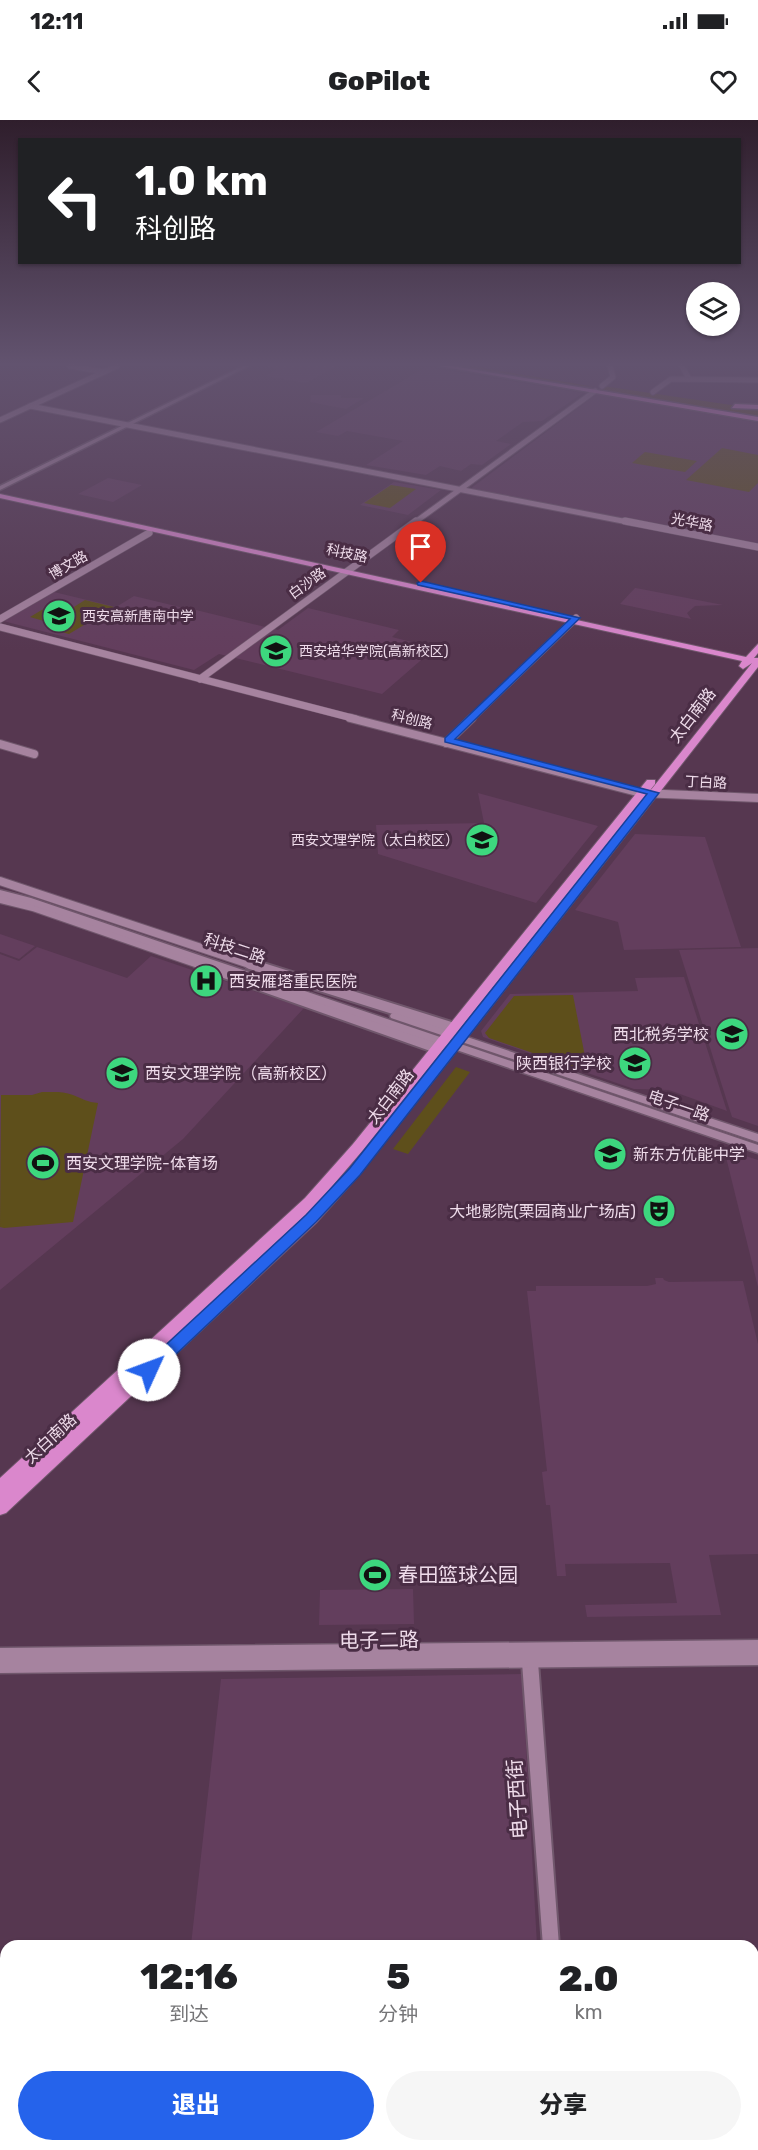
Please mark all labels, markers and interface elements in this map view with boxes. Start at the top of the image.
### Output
text: 12:11 [30,8,84,35]
icon: back [18,65,51,98]
text: GoPilot [328,65,430,97]
icon: heart [707,65,740,98]
text: 1.0 km [135,156,268,206]
icon: left [36,162,114,240]
text: 科创路 [135,213,216,245]
map controls [686,282,740,336]
button: layers [686,282,740,336]
street label: 光华路 [670,510,714,535]
pin [395,521,446,583]
icon: arrive [404,530,437,563]
street label: 科技路 [325,541,369,566]
street label: 博文路 [46,548,91,583]
street label: 白沙路 [285,564,329,603]
school or university icon: 西安高新唐南中学 [41,598,77,634]
place label: 西安高新唐南中学 [82,608,194,625]
school or university icon: 西安培华学院(高新校区) [258,633,294,669]
place label: 西安培华学院(高新校区) [299,643,449,660]
street label: 太白南路 [665,684,720,746]
street label: 科创路 [389,706,434,733]
street label: 丁白路 [685,773,727,792]
school or university icon: 西安文理学院（太白校区） [464,822,500,858]
place label: 西安文理学院（太白校区） [291,832,459,849]
street label: 科技二路 [201,930,268,967]
hospital icon: 西安雁塔重民医院 [188,963,224,999]
place label: 西安雁塔重民医院 [229,972,357,991]
school or university icon: 西北税务学校 [714,1016,750,1052]
place label: 西北税务学校 [613,1025,709,1044]
school or university icon: 陕西银行学校 [617,1045,653,1081]
place label: 陕西银行学校 [516,1054,612,1073]
school or university icon: 西安文理学院（高新校区） [104,1055,140,1091]
place label: 西安文理学院（高新校区） [145,1064,337,1083]
street label: 太白南路 [363,1065,418,1127]
street label: 电子一路 [645,1086,712,1125]
school or university icon: 新东方优能中学 [592,1136,628,1172]
sports icon: 西安文理学院-体育场 [25,1145,61,1181]
place label: 新东方优能中学 [633,1145,745,1164]
place label: 西安文理学院-体育场 [66,1154,218,1173]
theatre icon: 大地影院(栗园商业广场店) [641,1193,677,1229]
place label: 大地影院(栗园商业广场店) [449,1202,636,1221]
position arrow [117,1338,181,1402]
street label: 太白南路 [20,1410,80,1467]
sports icon: 春田篮球公园 [357,1557,393,1593]
place label: 春田篮球公园 [398,1563,518,1587]
street label: 电子二路 [339,1627,419,1653]
street label: 电子西街 [502,1758,532,1840]
text: 12:16 [140,1955,238,1998]
text: 5 [386,1955,410,1998]
text: 2.0 [559,1957,619,2000]
text: km [575,2000,603,2024]
text: 到达 [169,2002,209,2026]
text: 分钟 [378,2002,418,2026]
button: 退出 [18,2071,374,2140]
button: 分享 [386,2071,741,2140]

